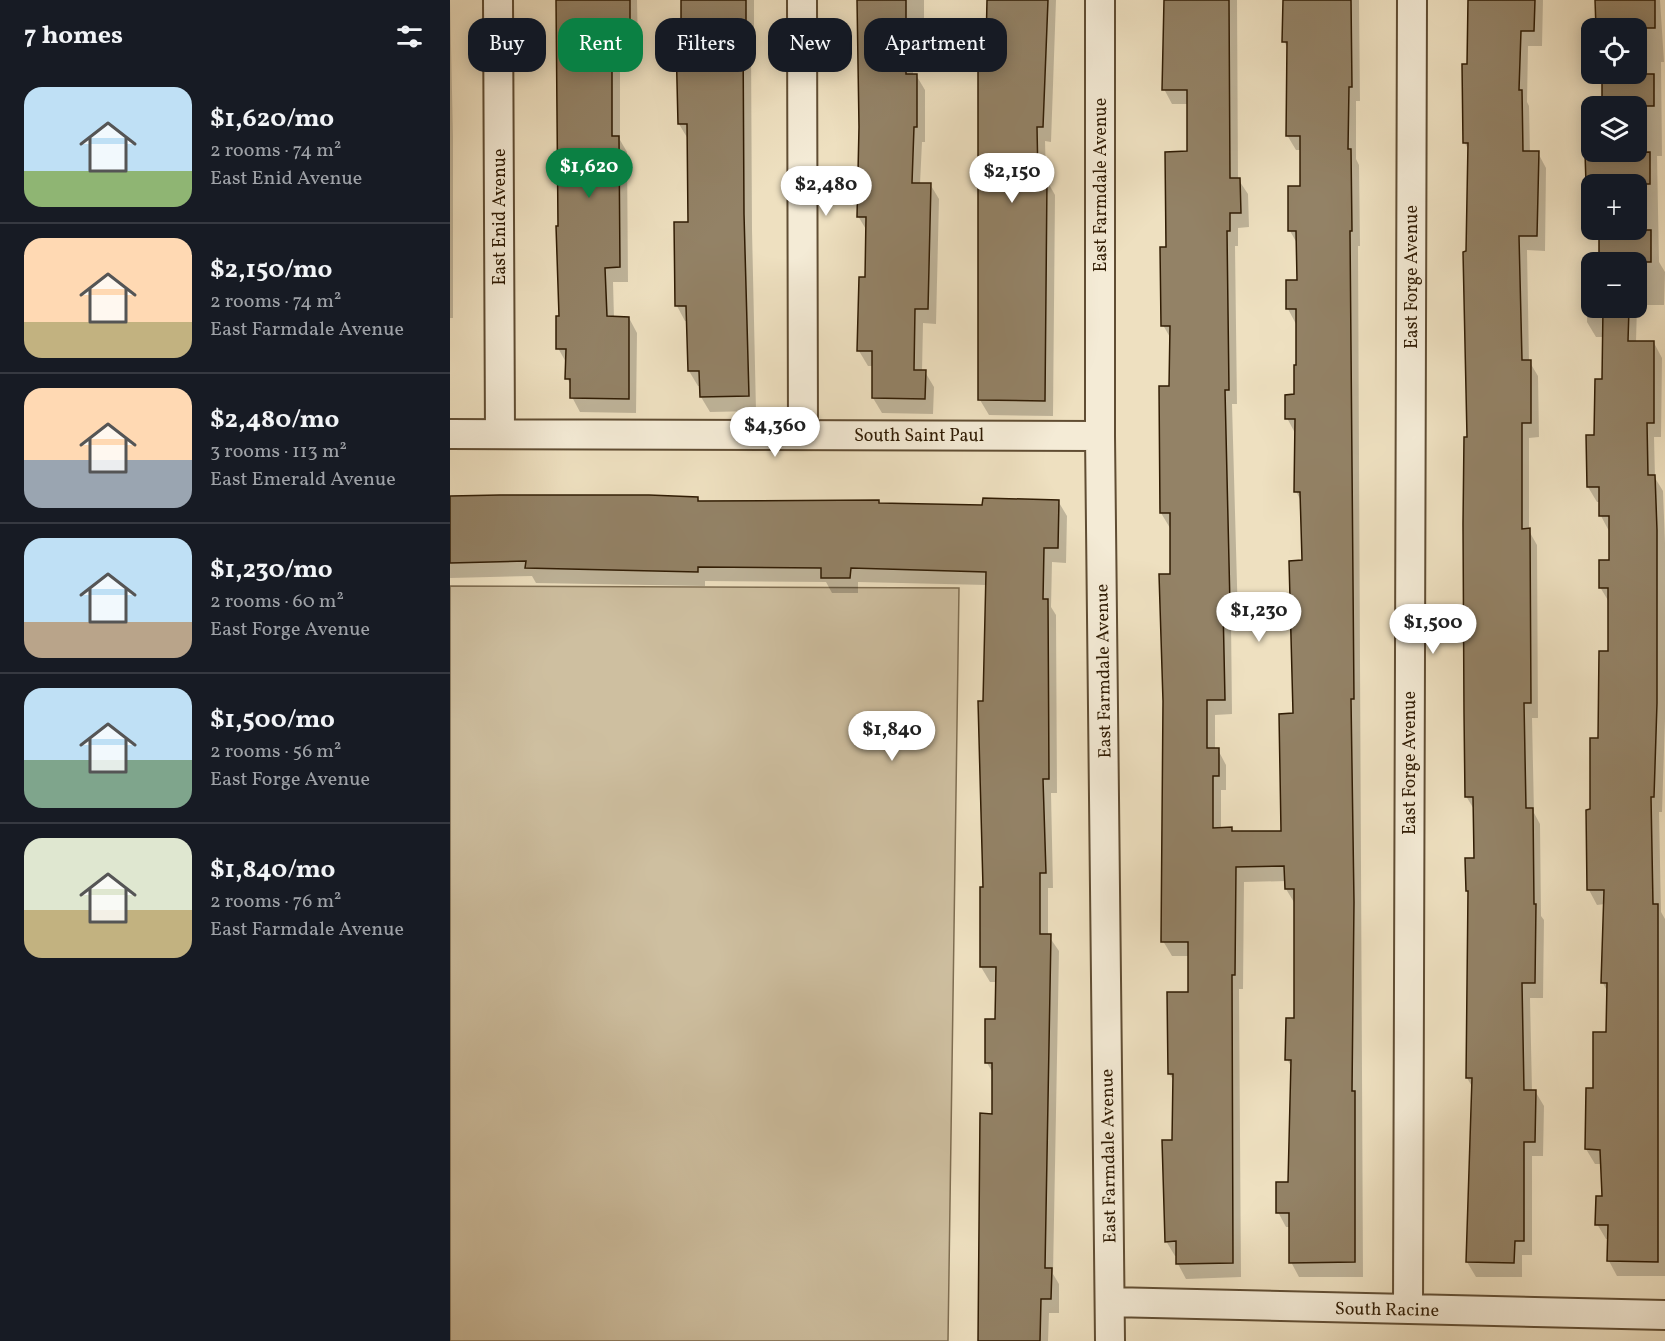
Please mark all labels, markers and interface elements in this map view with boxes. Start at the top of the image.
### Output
text: 7 homes [24,18,123,54]
chip: Buy [468,18,546,72]
chip: Rent [558,18,643,72]
chip: Filters [655,18,756,72]
chip: New [768,18,852,72]
chip: Apartment [864,18,1007,72]
map controls [1581,18,1647,318]
button: locate [1581,18,1647,84]
icon: filters [393,20,426,53]
button: layers [1581,96,1647,162]
street label: East Farmdale Avenue [1089,98,1114,272]
text: $1,620/mo [210,101,334,137]
icon: home [72,111,144,183]
text: 2 rooms · 74 m² [210,137,341,165]
street label: East Enid Avenue [488,148,513,286]
pin: $1,620 [540,148,638,199]
text: $1,620 [560,153,618,181]
pin: $2,150 [963,153,1061,204]
text: $2,150 [983,158,1041,186]
text: East Enid Avenue [210,165,362,193]
pin: $2,480 [777,166,875,217]
text: $2,480 [795,171,857,199]
button: + [1581,174,1647,240]
street label: East Forge Avenue [1400,205,1425,349]
text: $2,150/mo [210,252,332,288]
button: − [1581,252,1647,318]
icon: home [72,262,144,334]
text: 2 rooms · 74 m² [210,288,341,316]
text: East Farmdale Avenue [210,316,404,344]
text: $2,480/mo [210,402,339,438]
pin: $4,360 [726,407,824,458]
icon: home [72,412,144,484]
text: $4,360 [744,412,806,440]
street label: South Saint Paul [854,424,984,449]
text: 3 rooms · 113 m² [210,438,347,466]
text: East Emerald Avenue [210,466,396,494]
text: $1,230/mo [210,552,333,588]
icon: home [72,562,144,634]
street label: East Farmdale Avenue [1090,583,1119,758]
text: 2 rooms · 60 m² [210,588,344,616]
pin: $1,230 [1210,592,1308,643]
text: $1,230 [1230,597,1288,625]
pin: $1,500 [1384,604,1482,655]
text: $1,500 [1403,609,1463,637]
text: East Forge Avenue [210,616,370,644]
street label: East Forge Avenue [1398,691,1423,835]
text: $1,500/mo [210,702,335,738]
pin: $1,840 [843,711,941,762]
icon: home [72,712,144,784]
text: $1,840 [862,716,922,744]
text: 2 rooms · 56 m² [210,738,341,766]
text: East Forge Avenue [210,766,370,794]
text: $1,840/mo [210,852,335,888]
icon: home [72,862,144,934]
text: 2 rooms · 76 m² [210,888,342,916]
text: East Farmdale Avenue [210,916,404,944]
street label: East Farmdale Avenue [1095,1068,1124,1243]
street label: South Racine [1335,1297,1439,1324]

